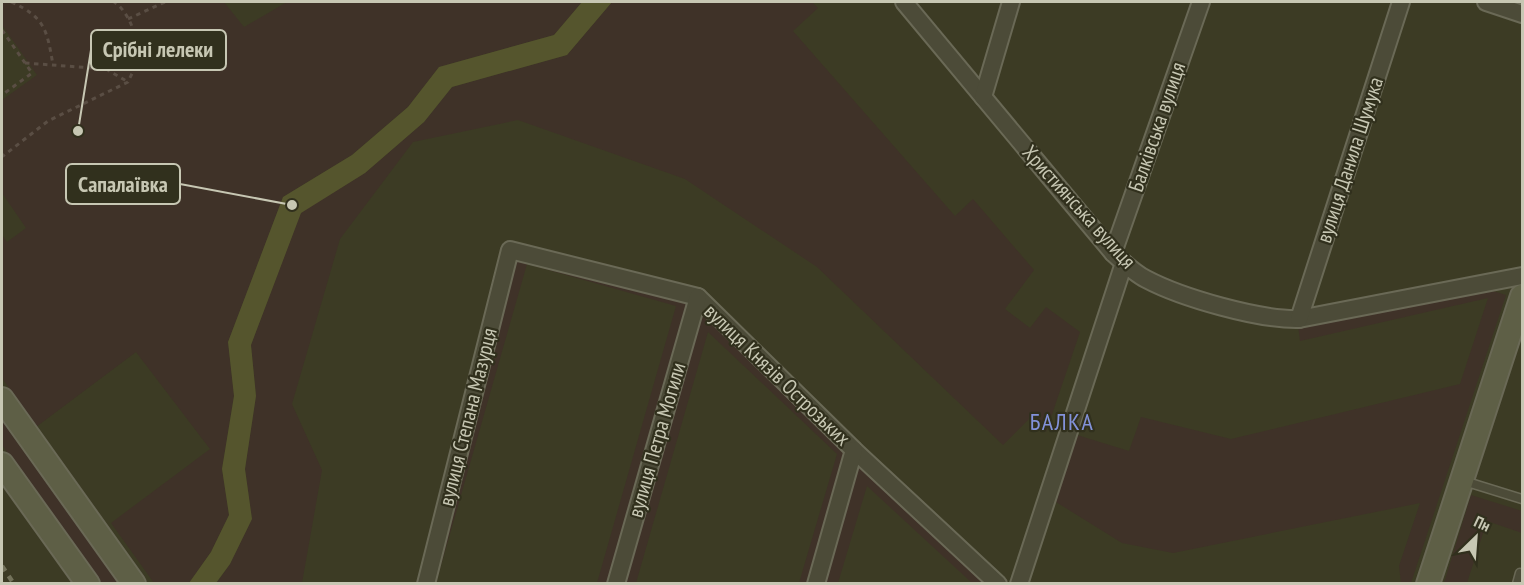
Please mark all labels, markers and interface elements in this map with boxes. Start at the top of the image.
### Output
callout: Срібні лелеки [91,30,226,70]
text: Срібні лелеки [103,35,213,63]
street label: Балківська вулиця [1122,59,1191,195]
street label: вулиця Данила Шумука [1310,74,1389,246]
street label: Християнська вулиця [1017,139,1142,274]
callout: Сапалаївка [66,164,180,204]
text: Сапалаївка [78,170,168,198]
street label: вулиця Князів Острозьких [698,298,856,452]
street label: вулиця Степана Мазурця [432,325,503,509]
street label: вулиця Петра Могили [622,359,692,520]
district label: БАЛКА [1030,406,1094,437]
north arrow [1446,507,1506,567]
text: Пн [1471,511,1494,536]

